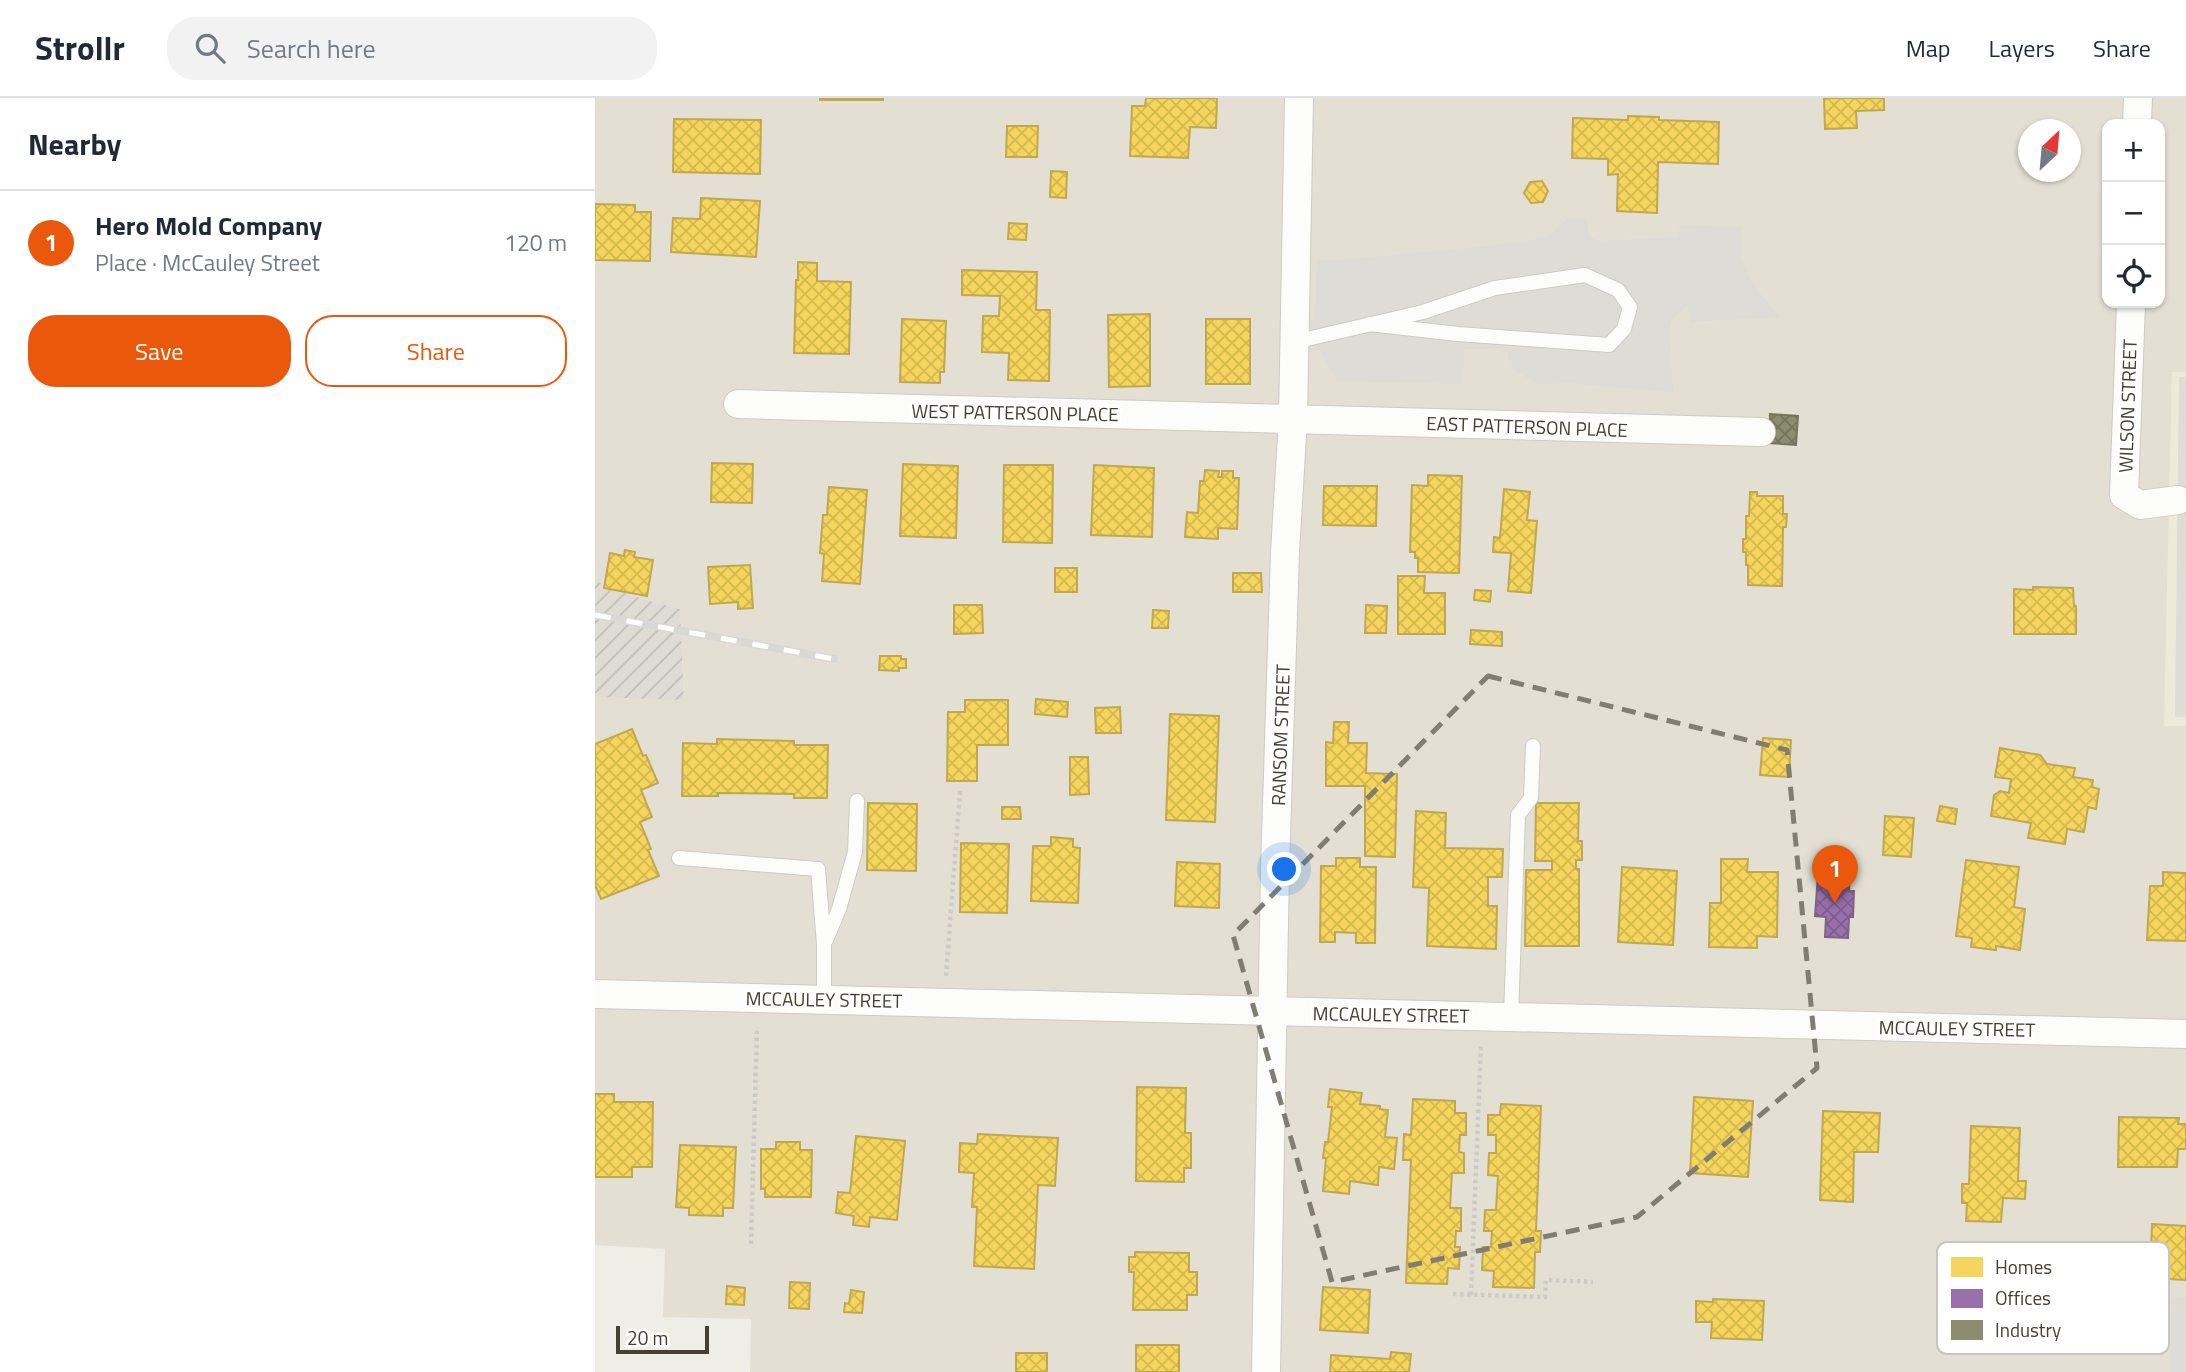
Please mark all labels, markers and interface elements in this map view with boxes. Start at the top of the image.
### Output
search box [167,17,657,80]
text: Strollr [35,23,125,73]
icon: search [191,29,229,67]
text: Search here [247,29,376,68]
text: Map [1906,30,1951,66]
text: Layers [1989,30,2055,66]
text: Share [2093,30,2151,66]
north arrow [2018,119,2081,182]
map controls [2102,119,2165,308]
button: + [2102,119,2165,182]
text: Nearby [28,121,121,167]
button: − [2102,182,2165,245]
text: Hero Mold Company [95,206,322,245]
text: 1 [45,225,57,260]
text: 120 m [504,225,567,260]
text: Place · McCauley Street [95,245,320,280]
button: locate [2102,245,2165,308]
button: Save [28,315,291,387]
button: Share [305,315,567,387]
street label: WILSON STREET [2110,339,2144,473]
street label: WEST PATTERSON PLACE [911,396,1119,428]
street label: EAST PATTERSON PLACE [1426,408,1628,444]
street label: RANSOM STREET [1263,664,1297,806]
pin: 1 [1812,845,1858,903]
your location [1267,852,1301,886]
street label: MCCAULEY STREET [745,983,903,1015]
street label: MCCAULEY STREET [1312,998,1470,1030]
street label: MCCAULEY STREET [1878,1012,2036,1044]
legend [1937,1242,2169,1354]
text: Homes [1995,1252,2052,1281]
text: Offices [1995,1283,2051,1312]
text: Industry [1995,1315,2061,1344]
scale bar [616,1323,709,1355]
text: 20 m [627,1323,668,1352]

